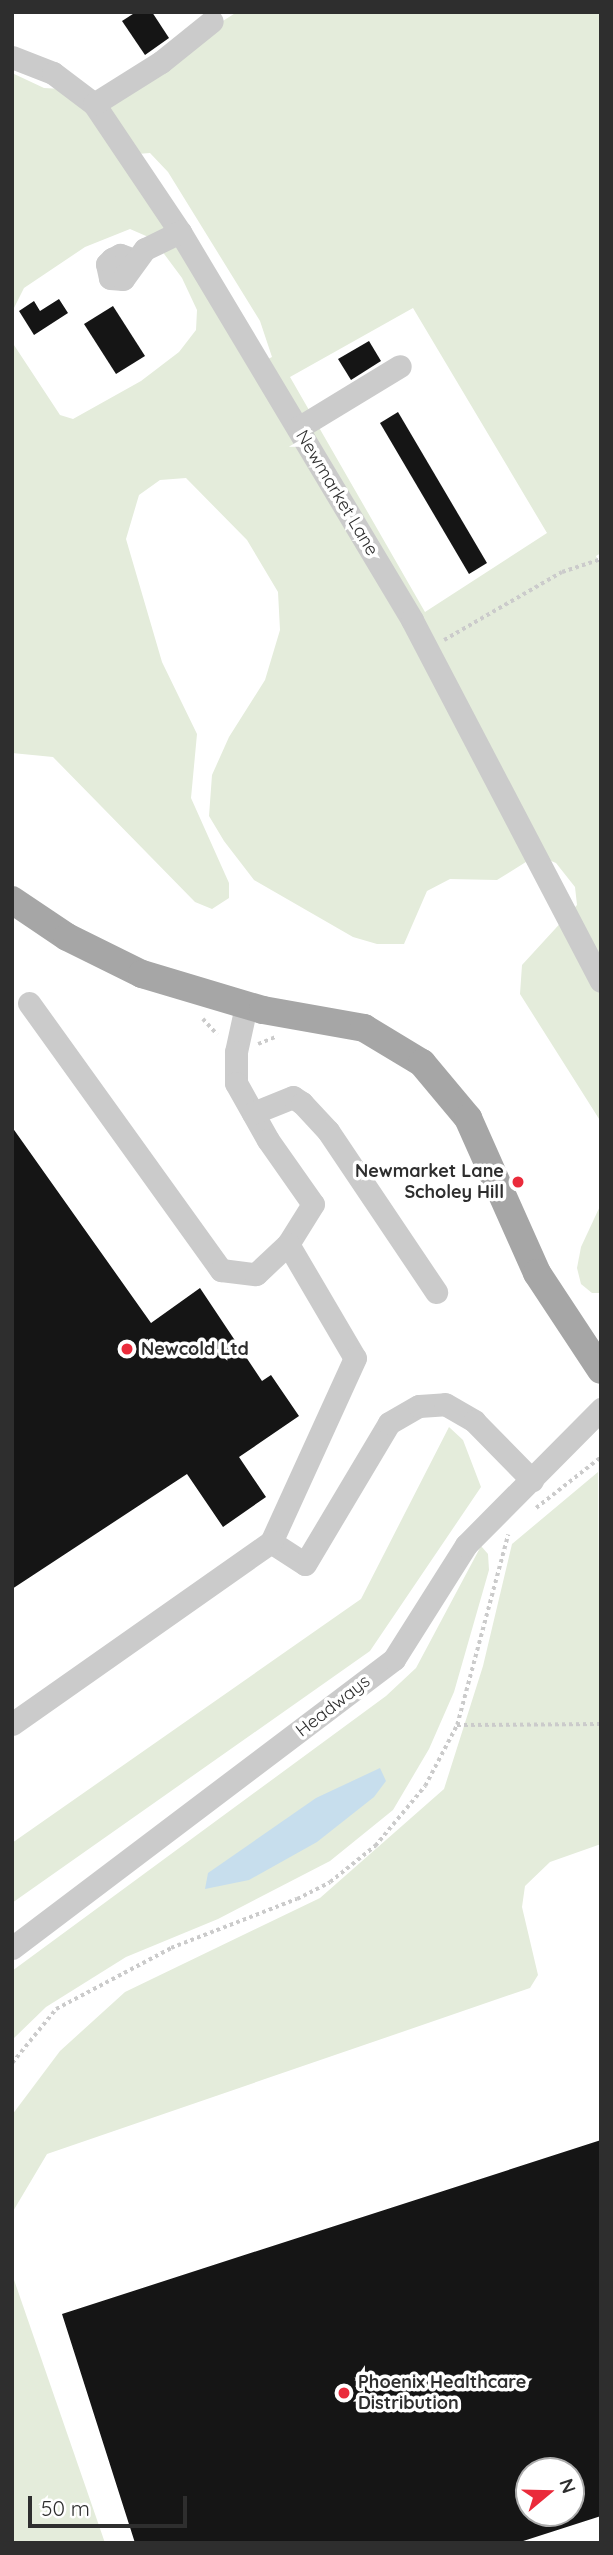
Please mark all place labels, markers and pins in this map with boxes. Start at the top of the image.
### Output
place label: Newmarket Lane Scholey Hill [355,1161,504,1204]
marker: Newmarket Lane Scholey Hill [510,1174,526,1190]
place label: Newcold Ltd [141,1338,249,1360]
marker: Newcold Ltd [119,1341,135,1357]
place label: Phoenix Healthcare Distribution [358,2372,526,2414]
marker: Phoenix Healthcare Distribution [336,2385,352,2401]

